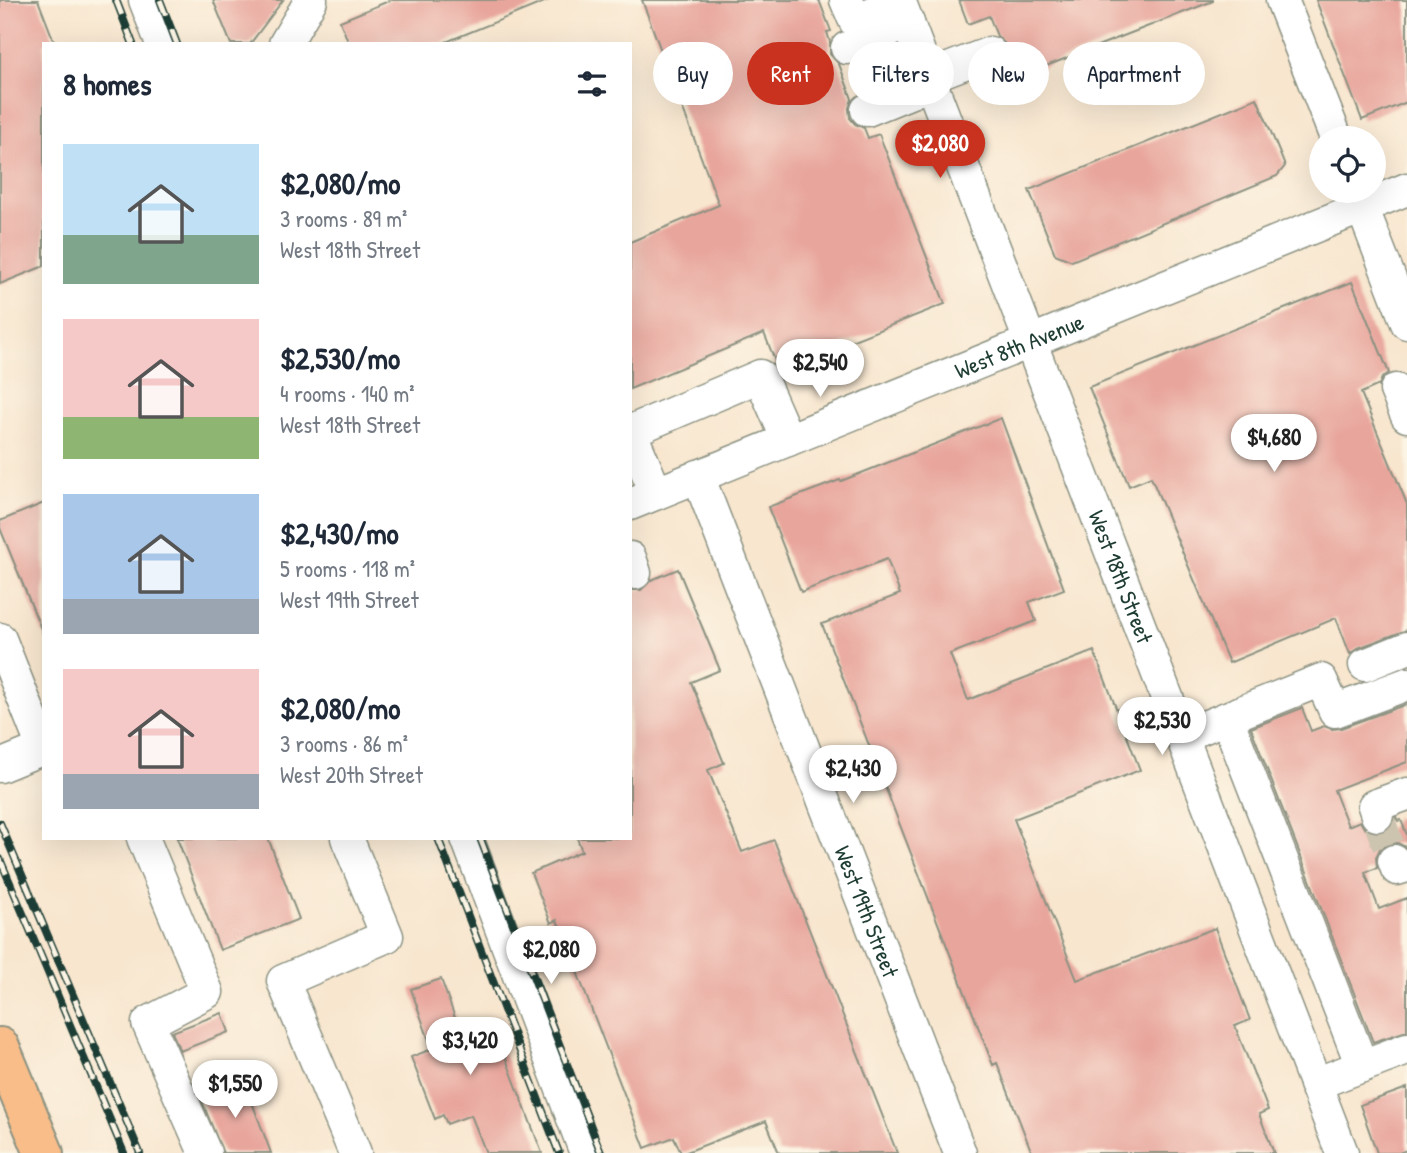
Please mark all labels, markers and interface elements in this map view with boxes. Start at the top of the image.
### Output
chip: Buy [653,42,733,105]
chip: Rent [747,42,834,105]
chip: Filters [848,42,954,105]
chip: New [968,42,1049,105]
chip: Apartment [1063,42,1205,105]
text: 8 homes [63,64,151,104]
icon: filters [573,65,611,103]
pin: $2,080 [883,120,997,180]
map controls [1309,126,1386,203]
button: locate [1309,126,1386,203]
text: $2,080 [911,127,969,158]
text: $2,080/mo [280,163,400,203]
icon: home [119,172,203,256]
text: 3 rooms · 89 m² [280,203,407,234]
text: West 18th Street [280,234,420,265]
street label: West 8th Avenue [950,306,1088,386]
text: $2,530/mo [280,338,400,378]
pin: $2,540 [763,340,877,399]
text: $2,540 [792,346,848,377]
icon: home [119,347,203,431]
text: 4 rooms · 140 m² [280,378,414,409]
text: West 18th Street [280,409,420,440]
pin: $4,680 [1217,414,1331,474]
text: $4,680 [1247,421,1301,452]
street label: West 18th Street [1082,506,1161,649]
text: $2,430/mo [280,513,399,553]
icon: home [119,522,203,606]
text: 5 rooms · 118 m² [280,553,415,584]
text: West 19th Street [280,584,419,615]
text: $2,080/mo [280,688,400,728]
icon: home [119,697,203,781]
pin: $2,530 [1105,698,1219,757]
text: $2,530 [1133,704,1191,735]
text: 3 rooms · 86 m² [280,728,408,759]
pin: $2,430 [796,746,910,805]
text: $2,430 [825,752,881,783]
text: West 20th Street [280,759,423,790]
street label: West 19th Street [828,841,907,983]
pin: $2,080 [494,926,608,986]
text: $2,080 [522,933,580,964]
pin: $3,420 [413,1018,527,1077]
text: $3,420 [442,1024,498,1055]
pin: $1,550 [178,1060,292,1120]
text: $1,550 [208,1067,262,1098]

